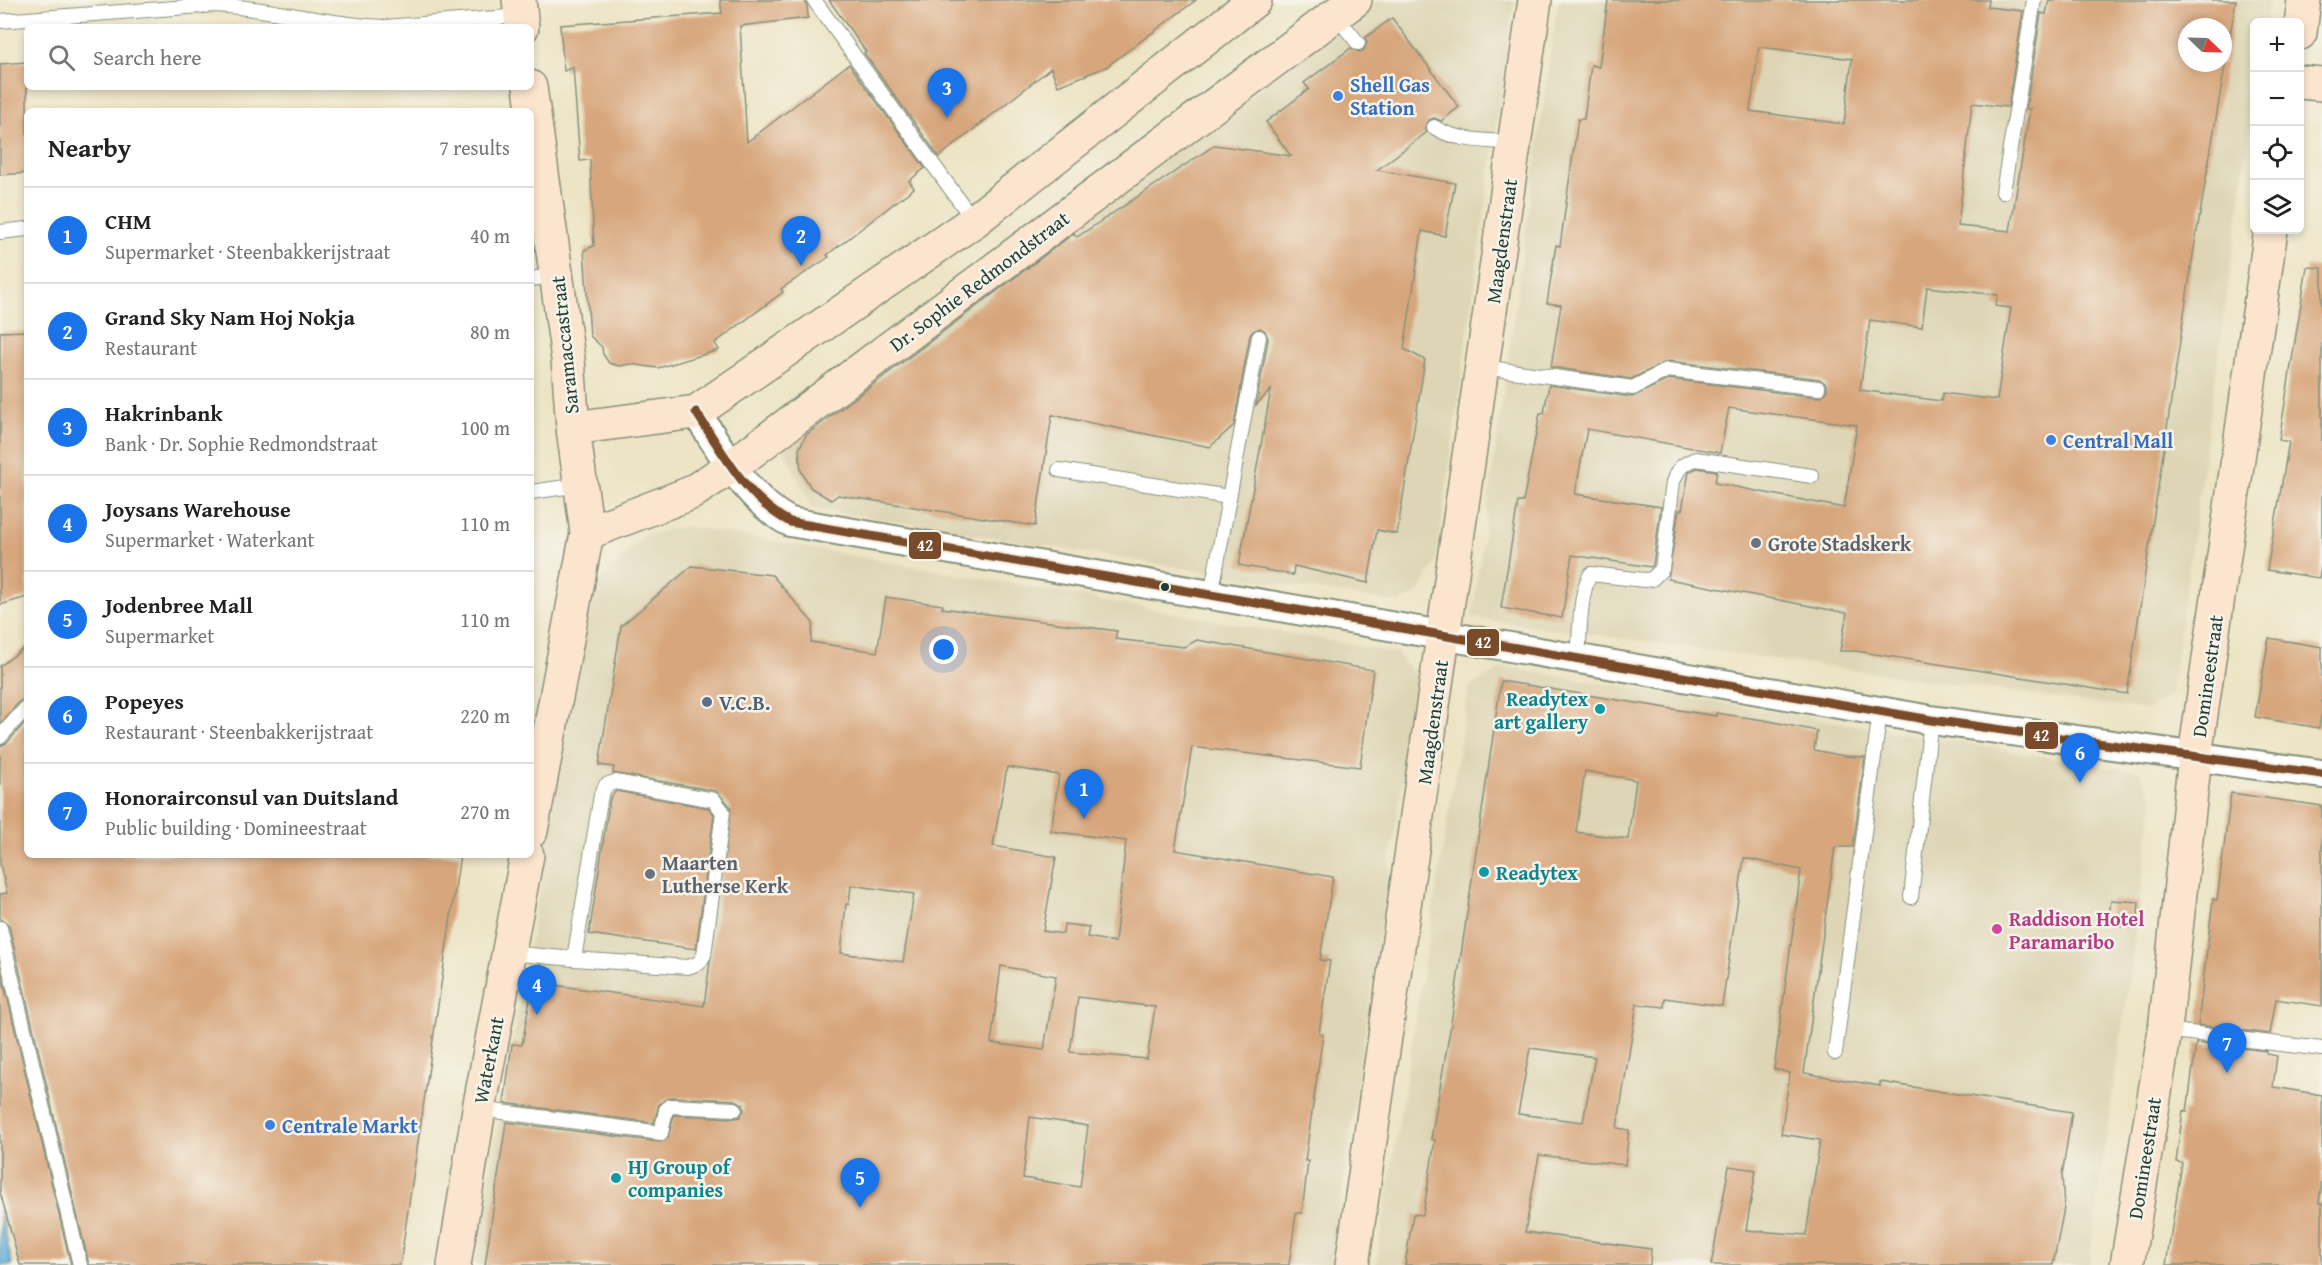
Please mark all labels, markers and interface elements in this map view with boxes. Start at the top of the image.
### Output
north arrow [2178,18,2232,72]
map controls [2250,18,2304,234]
button: + [2250,18,2304,72]
search box [24,24,534,90]
icon: search [45,41,78,74]
text: Search here [93,41,202,73]
pin: 3 [928,68,966,118]
place label: Shell Gas Station [1350,70,1430,122]
button: − [2250,72,2304,126]
marker: Shell Gas Station [1331,89,1345,103]
button: locate [2250,126,2304,180]
text: Nearby [48,128,131,167]
text: 7 results [439,133,510,162]
street label: Maagdenstraat [1478,177,1524,305]
button: layers [2250,180,2304,234]
street label: Dr. Sophie Redmondstraat [883,204,1075,358]
text: CHM [105,205,152,237]
pin: 2 [782,216,820,266]
text: 1 [62,221,73,250]
text: 40 m [470,221,510,250]
text: Supermarket · Steenbakkerijstraat [105,237,391,266]
street label: Saramaccastraat [542,275,586,415]
text: Grand Sky Nam Hoj Nokja [105,301,355,333]
text: 2 [62,317,73,346]
text: 80 m [470,317,510,346]
text: Restaurant [105,333,197,362]
text: Hakrinbank [105,397,223,429]
text: 3 [62,413,73,442]
text: 100 m [460,413,510,442]
place label: Central Mall [2063,426,2173,455]
text: Bank · Dr. Sophie Redmondstraat [105,429,378,458]
marker: Central Mall [2044,433,2058,447]
text: Joysans Warehouse [105,493,291,525]
text: 4 [62,509,73,538]
text: 110 m [460,509,510,538]
text: Supermarket · Waterkant [105,525,315,554]
place label: Grote Stadskerk [1768,529,1912,558]
line badge: 42 [908,531,942,560]
text: 42 [917,533,933,557]
marker: Grote Stadskerk [1749,536,1763,550]
unlabelled marker [1159,581,1171,593]
text: Jodenbree Mall [105,589,253,621]
text: 5 [62,605,73,634]
text: 110 m [460,605,510,634]
street label: Domineestraat [2184,613,2230,739]
text: Supermarket [105,621,214,650]
line badge: 42 [1466,628,1500,657]
text: 42 [1475,630,1491,654]
your location [929,635,958,664]
street label: Maagdenstraat [1409,658,1455,786]
place label: Readytex art gallery [1494,684,1589,736]
text: Popeyes [105,685,184,717]
place label: V.C.B. [719,688,770,717]
marker: V.C.B. [700,695,714,709]
text: 6 [62,701,73,730]
text: 220 m [460,701,510,730]
marker: Readytex art gallery [1593,702,1607,716]
text: Restaurant · Steenbakkerijstraat [105,717,373,746]
line badge: 42 [2024,721,2059,750]
text: 42 [2033,723,2049,747]
pin: 6 [2060,734,2100,783]
pin: 1 [1064,770,1104,819]
text: Honorairconsul van Duitsland [105,781,398,813]
text: 7 [62,797,73,826]
text: 270 m [460,797,510,826]
text: Public building · Domineestraat [105,813,367,842]
place label: Maarten Lutherse Kerk [662,848,789,900]
place label: Readytex [1496,858,1578,887]
marker: Readytex [1477,865,1491,879]
marker: Maarten Lutherse Kerk [643,867,657,881]
place label: Raddison Hotel Paramaribo [2009,904,2144,956]
marker: Raddison Hotel Paramaribo [1990,922,2004,936]
pin: 4 [518,966,556,1015]
street label: Waterkant [465,1014,511,1106]
pin: 7 [2208,1024,2246,1073]
street label: Domineestraat [2120,1095,2168,1221]
place label: Centrale Markt [282,1111,418,1140]
marker: Centrale Markt [263,1118,277,1132]
place label: HJ Group of companies [628,1152,732,1204]
pin: 5 [840,1158,880,1208]
marker: HJ Group of companies [609,1171,623,1185]

